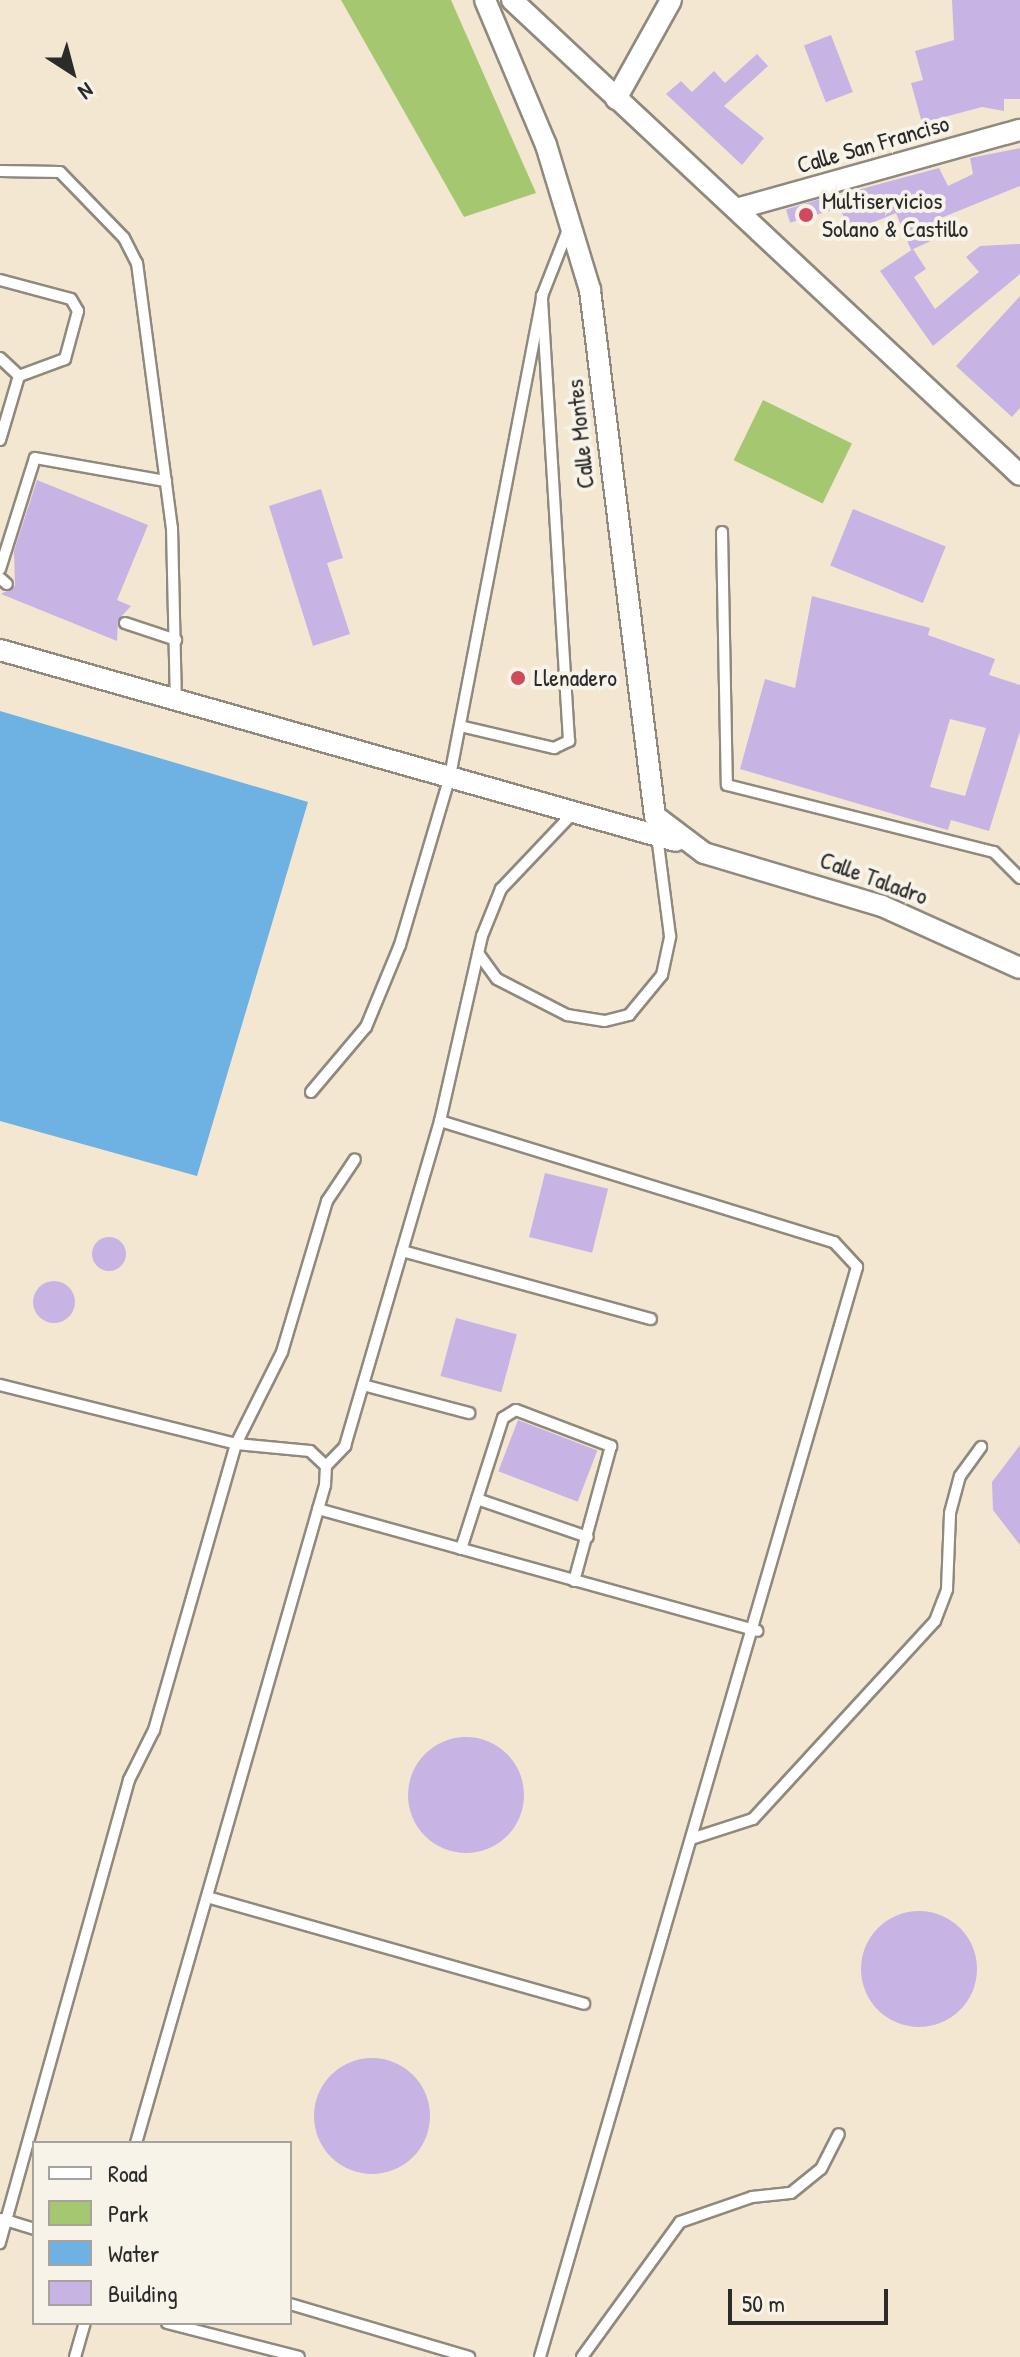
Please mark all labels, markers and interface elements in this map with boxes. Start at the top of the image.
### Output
north arrow [32,32,112,112]
text: N [73,76,100,107]
street label: Calle San Franciso [794,109,952,179]
place label: Multiservicios Solano & Castillo [822,187,968,243]
marker: Multiservicios Solano & Castillo [797,206,815,224]
street label: Calle Montes [560,378,600,490]
place label: Llenadero [534,664,617,692]
marker: Llenadero [509,669,527,687]
street label: Calle Taladro [816,845,932,911]
legend [32,2141,292,2325]
text: Road [108,2157,147,2189]
text: Park [108,2197,148,2229]
text: Water [108,2237,159,2269]
scale bar [732,2273,892,2323]
text: Building [108,2277,178,2309]
text: 50 m [742,2287,785,2319]

